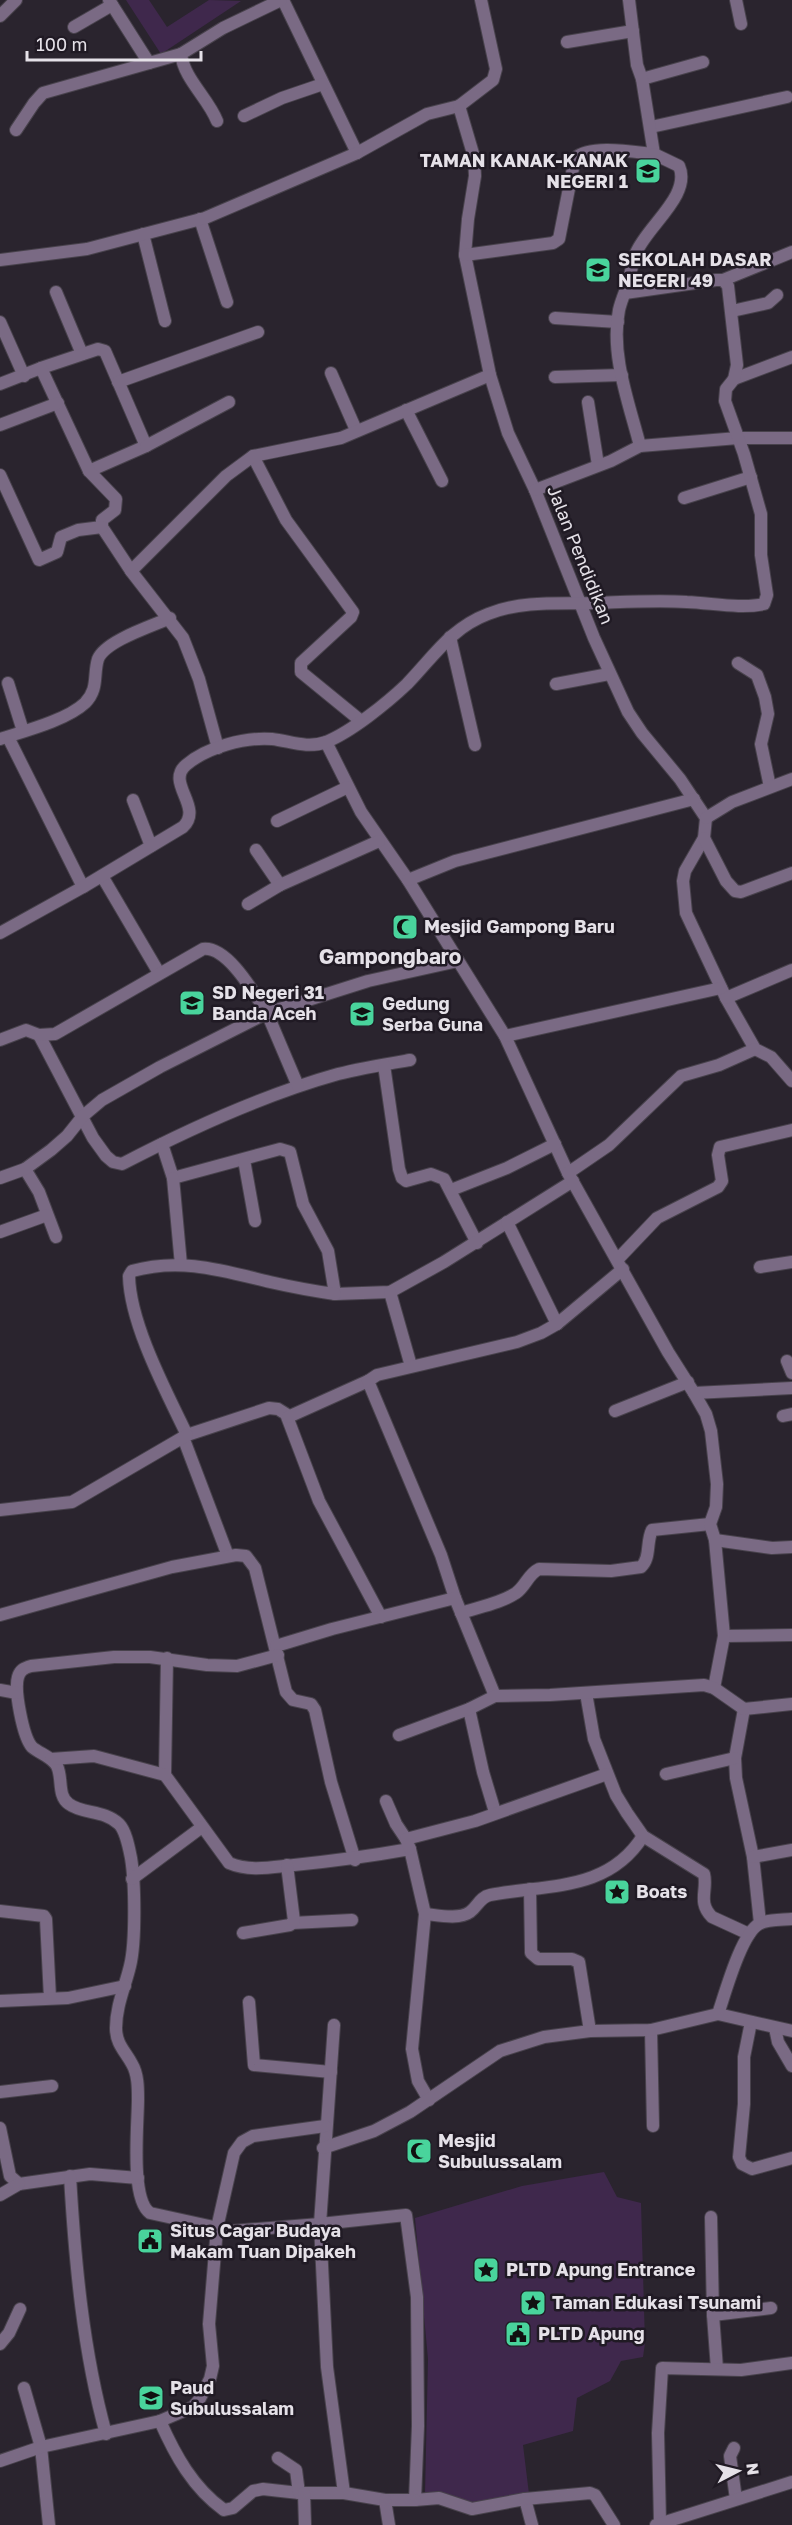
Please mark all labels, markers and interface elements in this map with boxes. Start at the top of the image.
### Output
scale bar [27,24,201,62]
text: 100 m [36,33,87,55]
place label: TAMAN KANAK-KANAK NEGERI 1 [420,149,628,192]
school or university icon: TAMAN KANAK-KANAK NEGERI 1 [633,156,663,186]
place label: SEKOLAH DASAR NEGERI 49 [618,248,772,291]
school or university icon: SEKOLAH DASAR NEGERI 49 [583,255,613,285]
street label: Jalan Pendidikan [543,482,619,627]
mosque icon: Mesjid Gampong Baru [390,912,420,942]
place label: Mesjid Gampong Baru [424,915,615,937]
district label: Gampongbaro [319,943,461,969]
place label: SD Negeri 31 Banda Aceh [212,981,324,1024]
school or university icon: SD Negeri 31 Banda Aceh [177,988,207,1018]
place label: Gedung Serba Guna [382,992,483,1035]
school or university icon: Gedung Serba Guna [347,999,377,1029]
place icon: Boats [602,1877,632,1907]
place label: Boats [636,1880,687,1902]
place label: Mesjid Subulussalam [438,2129,562,2172]
mosque icon: Mesjid Subulussalam [404,2136,434,2166]
place label: Situs Cagar Budaya Makam Tuan Dipakeh [170,2219,356,2262]
public building icon: Situs Cagar Budaya Makam Tuan Dipakeh [135,2226,165,2256]
place icon: PLTD Apung Entrance [471,2255,501,2285]
place label: PLTD Apung Entrance [506,2258,696,2280]
place icon: Taman Edukasi Tsunami [518,2288,548,2318]
place label: Taman Edukasi Tsunami [552,2291,761,2313]
public building icon: PLTD Apung [503,2319,533,2349]
place label: PLTD Apung [538,2322,644,2344]
place label: Paud Subulussalam [170,2376,294,2419]
school or university icon: Paud Subulussalam [136,2383,166,2413]
north arrow [708,2441,768,2501]
text: N [742,2462,764,2476]

